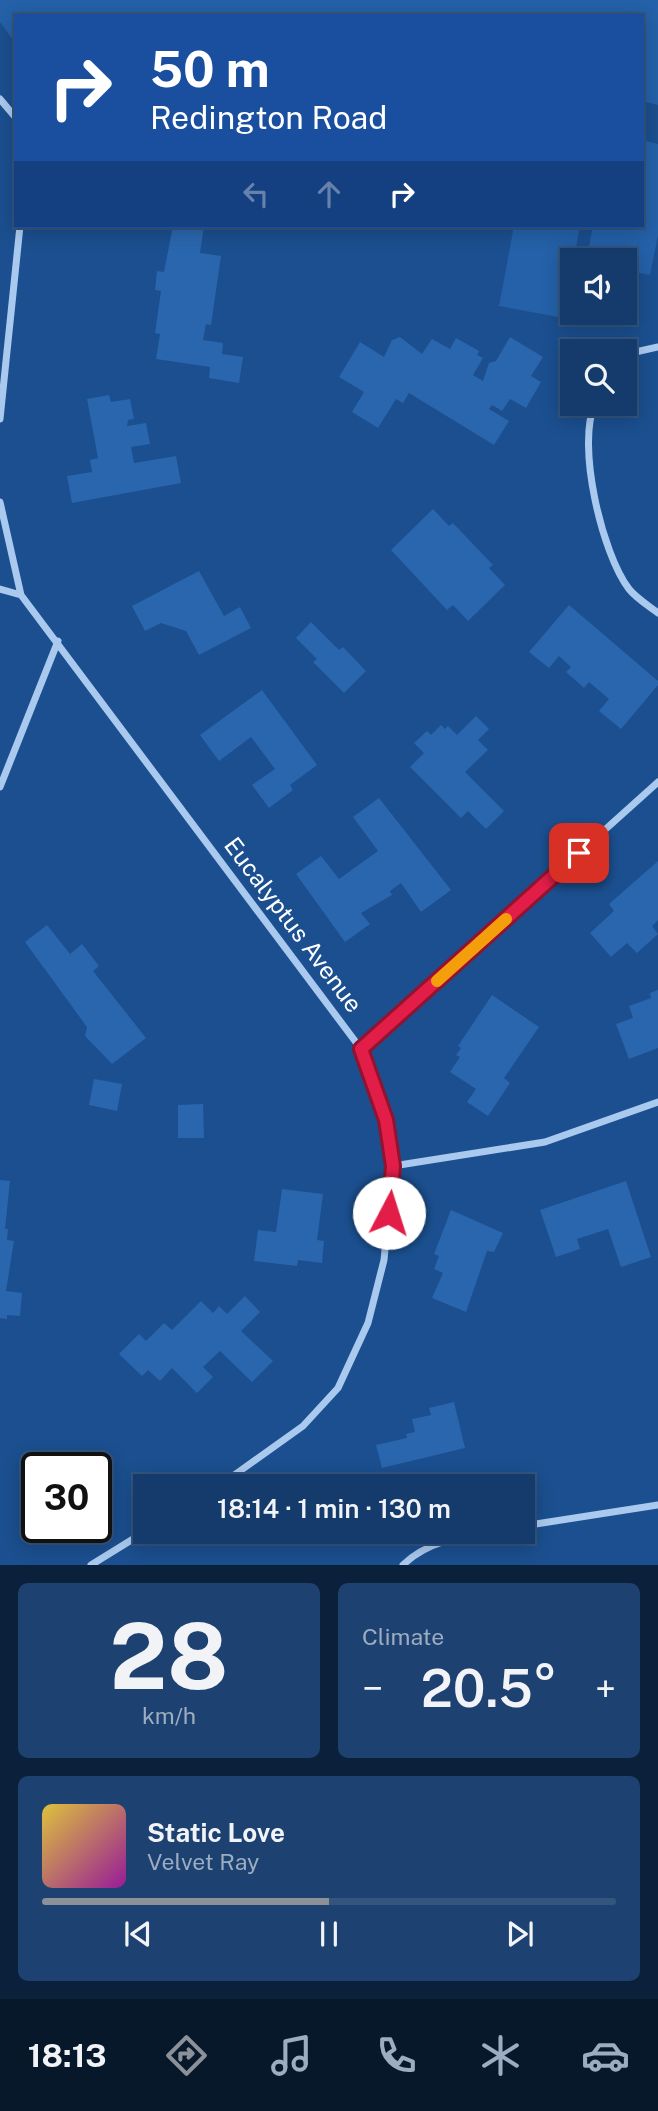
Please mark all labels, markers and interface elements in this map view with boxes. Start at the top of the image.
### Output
text: 50 m [150,40,270,98]
icon: right [35,42,126,133]
text: Redington Road [150,99,387,136]
icon: left [237,175,275,213]
icon: ahead [310,175,348,213]
icon: right [383,175,421,213]
map controls [560,248,637,416]
button: sound [560,248,637,325]
button: search [560,339,637,416]
pin [549,823,609,883]
street label: Eucalyptus Avenue [219,831,369,1017]
icon: arrive [560,834,598,872]
position arrow [352,1176,426,1250]
speed limit sign: 30 [21,1452,112,1543]
text: 18:14 · 1 min · 130 m [217,1493,451,1524]
text: 28 [110,1603,228,1709]
text: Climate [362,1623,444,1650]
text: 20.5° [421,1658,557,1719]
text: − [362,1666,383,1711]
text: + [595,1666,616,1711]
text: km/h [142,1702,196,1729]
text: Static Love [147,1817,285,1848]
text: Velvet Ray [147,1848,259,1875]
icon: previous [119,1915,157,1953]
icon: pause [310,1915,348,1953]
icon: next [501,1915,539,1953]
icon: directions [162,2031,211,2080]
icon: music [267,2031,316,2080]
icon: phone [372,2031,421,2080]
icon: climate [476,2031,525,2080]
icon: car [581,2031,630,2080]
text: 18:13 [28,2037,107,2074]

